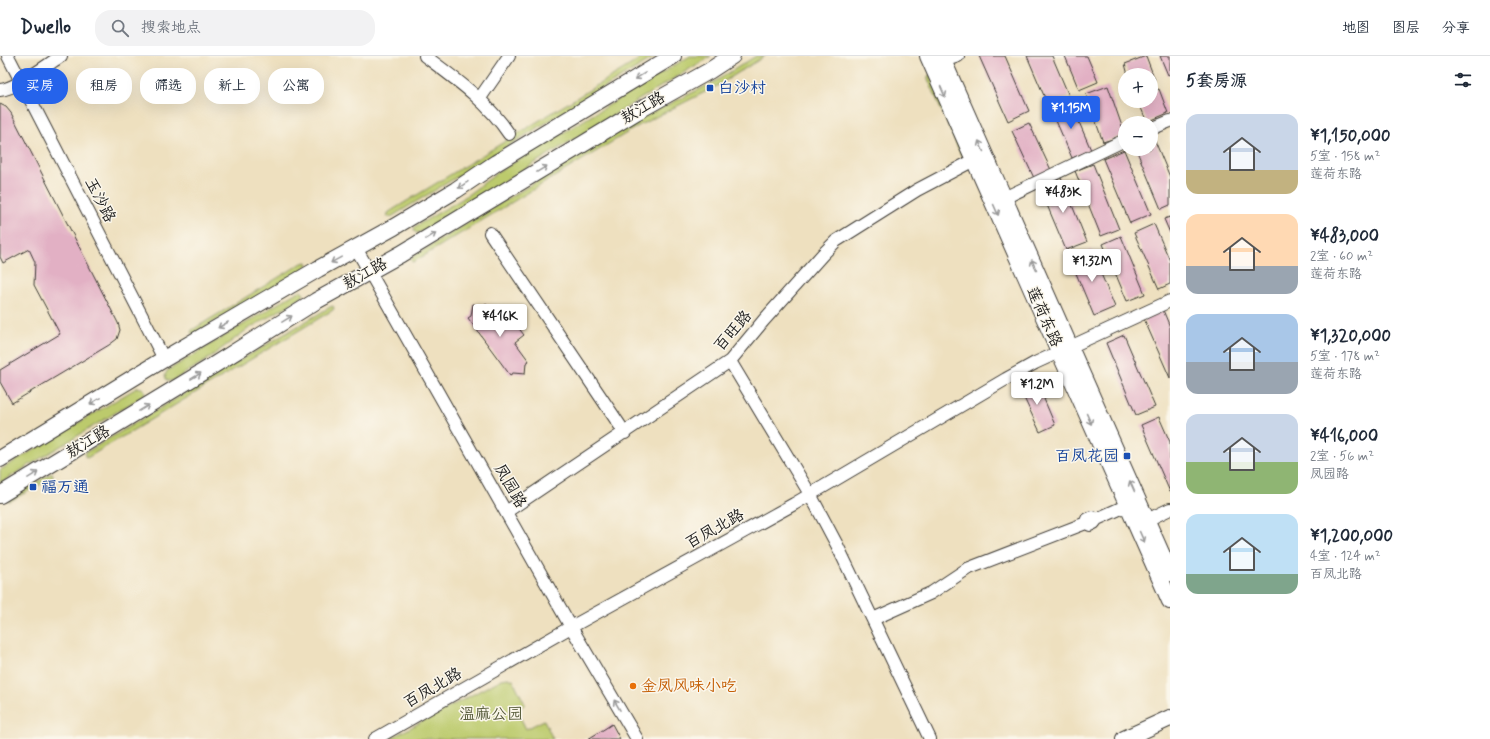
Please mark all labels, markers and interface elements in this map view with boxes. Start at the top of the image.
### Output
search box [95,10,375,46]
text: Dwello [20,15,71,40]
icon: search [109,17,131,39]
text: 搜索地点 [141,18,201,38]
text: 地图 [1342,19,1370,37]
text: 图层 [1392,19,1420,37]
text: 分享 [1442,19,1470,37]
chip: 买房 [12,68,68,104]
chip: 租房 [76,68,132,104]
chip: 筛选 [140,68,196,104]
chip: 新上 [204,68,260,104]
chip: 公寓 [268,68,324,104]
map controls [1118,68,1158,156]
button: + [1118,68,1158,108]
icon: filters [1452,69,1474,91]
text: 5套房源 [1186,70,1247,92]
one-way arrow [634,73,646,81]
place label: 白沙村 [718,78,766,99]
marker: 白沙村 [705,83,715,93]
one-way arrow [940,85,948,97]
street label: 敖江路 [617,87,669,129]
pin: ¥1.15M [1038,96,1104,130]
text: ¥1.15M [1051,100,1091,117]
button: − [1118,116,1158,156]
text: ¥1,150,000 [1310,125,1390,147]
icon: home [1218,130,1266,178]
one-way arrow [977,140,984,152]
text: 5室 · 158 m² [1310,148,1380,165]
one-way arrow [536,164,548,172]
text: 莲荷东路 [1310,166,1362,183]
street label: 玉沙路 [80,174,120,226]
pin: ¥483K [1035,180,1091,214]
one-way arrow [458,181,469,189]
text: ¥483K [1045,184,1081,201]
one-way arrow [993,204,1000,216]
text: ¥483,000 [1310,225,1379,247]
icon: home [1218,230,1266,278]
one-way arrow [425,231,437,239]
text: 2室 · 60 m² [1310,248,1373,265]
pin: ¥1.32M [1059,249,1125,283]
street label: 敖江路 [339,253,391,295]
text: ¥1.32M [1072,253,1112,270]
one-way arrow [330,256,342,264]
one-way arrow [1030,259,1037,271]
text: 莲荷东路 [1310,266,1362,283]
street label: 莲荷东路 [1021,283,1067,351]
pin: ¥416K [472,304,528,338]
street label: 百旺路 [709,306,757,356]
text: ¥416K [482,308,518,325]
one-way arrow [281,314,293,322]
one-way arrow [217,321,229,329]
text: ¥1,320,000 [1310,325,1391,347]
icon: home [1218,330,1266,378]
text: 5室 · 178 m² [1310,348,1380,365]
text: 莲荷东路 [1310,366,1362,383]
one-way arrow [190,372,201,380]
pin: ¥1.2M [1009,372,1065,406]
text: ¥1.2M [1020,376,1054,393]
one-way arrow [90,397,101,405]
one-way arrow [138,403,150,411]
one-way arrow [1086,412,1093,424]
street label: 敖江路 [62,421,114,463]
text: ¥416,000 [1310,425,1378,447]
icon: home [1218,430,1266,478]
place label: 百凤花园 [1055,446,1119,467]
text: 2室 · 56 m² [1310,448,1374,465]
marker: 百凤花园 [1122,451,1132,461]
street label: 凤园路 [489,460,531,512]
text: 凤园路 [1310,466,1349,483]
one-way arrow [27,471,38,479]
place label: 福万通 [41,477,89,498]
one-way arrow [1128,480,1135,492]
marker: 福万通 [28,482,38,492]
street label: 百凤北路 [682,504,748,554]
text: ¥1,200,000 [1310,525,1393,547]
icon: home [1218,530,1266,578]
one-way arrow [1139,531,1146,543]
text: 4室 · 124 m² [1310,548,1381,565]
text: 百凤北路 [1310,566,1362,583]
street label: 百凤北路 [400,663,466,713]
place label: 金凤风味小吃 [641,676,737,697]
marker: 金凤风味小吃 [628,681,638,691]
one-way arrow [613,699,621,711]
park label: 温麻公园 [459,704,523,725]

